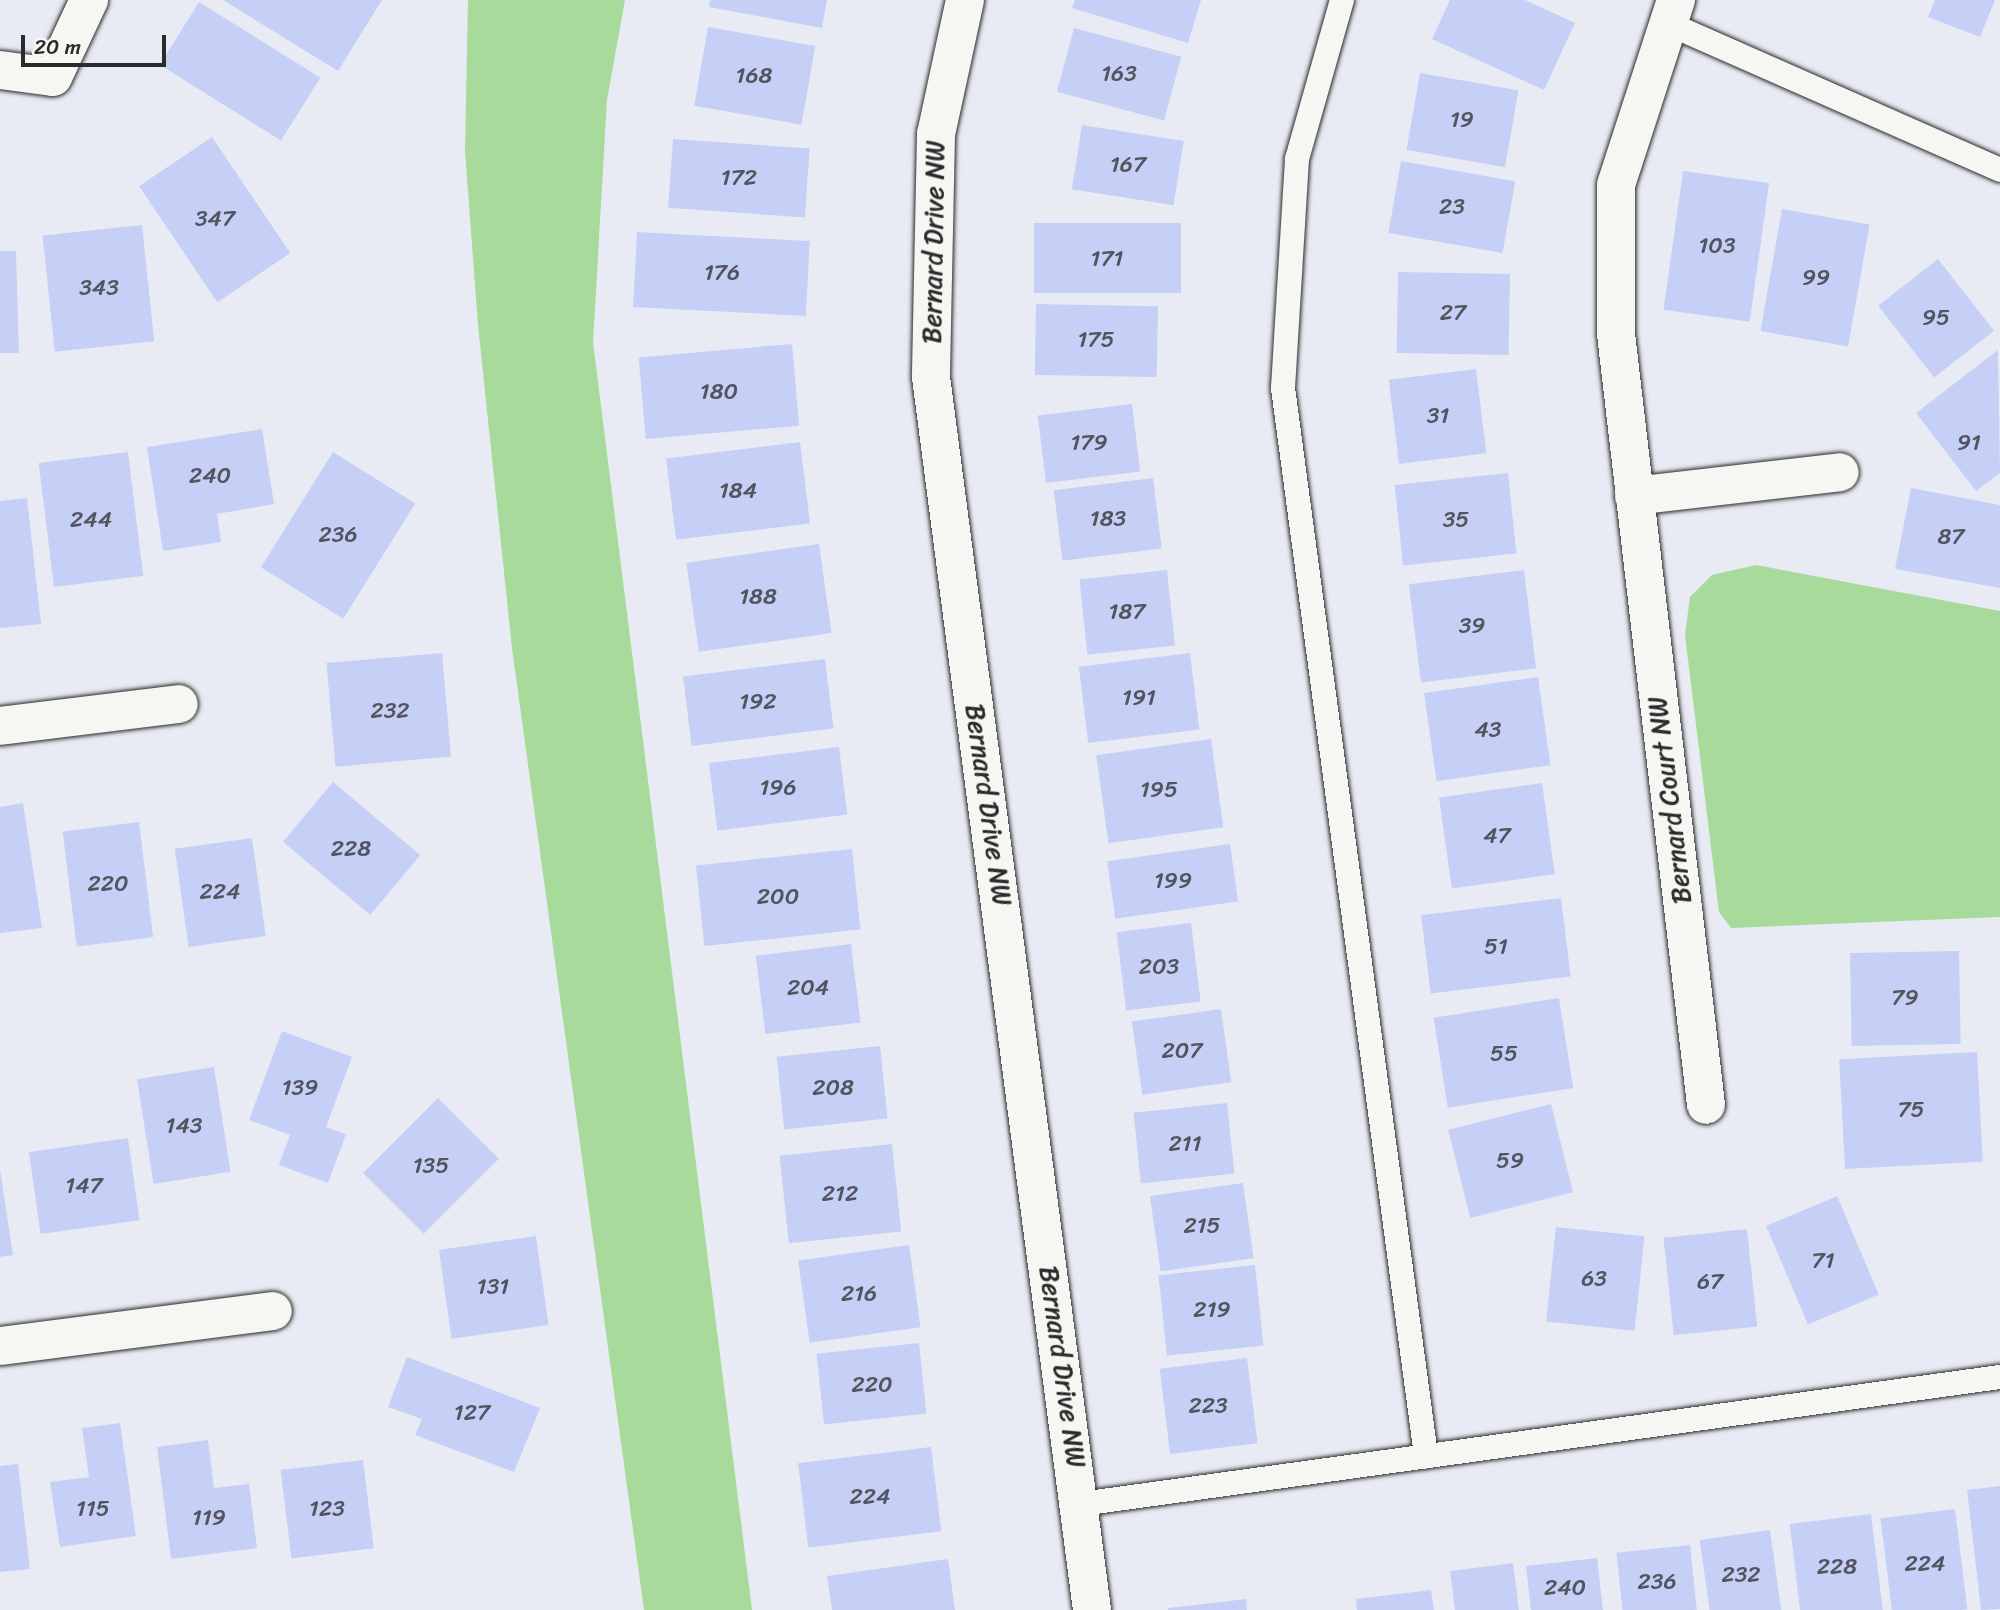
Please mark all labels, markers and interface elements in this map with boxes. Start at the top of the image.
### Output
scale bar [24,21,170,65]
text: 20 m [34,28,81,66]
house number: 163 [1101,60,1137,88]
house number: 168 [736,62,772,90]
house number: 19 [1450,106,1474,134]
street label: Bernard Drive NW [917,140,951,344]
house number: 167 [1110,151,1146,179]
house number: 172 [721,164,757,192]
house number: 23 [1439,193,1465,221]
house number: 347 [195,205,235,233]
house number: 103 [1698,232,1736,260]
house number: 171 [1091,245,1123,273]
house number: 176 [704,259,740,287]
house number: 99 [1802,264,1830,292]
house number: 343 [79,274,119,302]
house number: 27 [1440,299,1466,327]
house number: 95 [1922,304,1950,332]
house number: 175 [1077,326,1115,354]
house number: 180 [700,378,738,406]
house number: 31 [1427,402,1449,430]
house number: 179 [1070,429,1108,457]
house number: 91 [1957,429,1981,457]
house number: 240 [189,462,231,490]
house number: 184 [719,477,757,505]
house number: 183 [1090,505,1126,533]
house number: 244 [70,506,112,534]
house number: 35 [1443,506,1469,534]
house number: 236 [319,521,357,549]
house number: 87 [1937,523,1965,551]
house number: 188 [739,583,777,611]
house number: 187 [1109,598,1145,626]
house number: 39 [1459,612,1485,640]
house number: 191 [1122,684,1156,712]
house number: 192 [739,688,777,716]
street label: Bernard Court NW [1642,694,1698,906]
house number: 232 [370,697,410,725]
street label: Bernard Drive NW [958,703,1018,907]
house number: 43 [1474,716,1502,744]
house number: 196 [759,774,797,802]
house number: 195 [1140,776,1178,804]
house number: 47 [1483,822,1511,850]
house number: 228 [331,835,371,863]
house number: 199 [1154,867,1192,895]
house number: 220 [87,870,129,898]
house number: 224 [200,878,240,906]
house number: 200 [757,883,799,911]
house number: 51 [1484,933,1508,961]
house number: 203 [1139,953,1179,981]
house number: 204 [787,974,829,1002]
house number: 79 [1891,984,1919,1012]
house number: 207 [1162,1037,1202,1065]
house number: 55 [1490,1040,1518,1068]
house number: 139 [282,1074,318,1102]
house number: 208 [812,1074,854,1102]
house number: 75 [1897,1096,1925,1124]
house number: 143 [166,1112,202,1140]
house number: 211 [1168,1130,1202,1158]
house number: 59 [1496,1147,1524,1175]
house number: 135 [413,1152,449,1180]
house number: 147 [65,1172,103,1200]
house number: 212 [822,1180,858,1208]
house number: 215 [1183,1212,1221,1240]
house number: 71 [1812,1247,1834,1275]
street label: Bernard Drive NW [1032,1265,1092,1469]
house number: 63 [1581,1265,1607,1293]
house number: 67 [1697,1268,1723,1296]
house number: 131 [477,1273,509,1301]
house number: 216 [841,1280,877,1308]
house number: 219 [1193,1296,1231,1324]
house number: 220 [851,1371,893,1399]
house number: 223 [1188,1392,1228,1420]
house number: 127 [454,1399,490,1427]
house number: 224 [850,1483,890,1511]
house number: 115 [76,1495,110,1523]
house number: 123 [309,1495,345,1523]
house number: 119 [192,1504,226,1532]
house number: 224 [1905,1550,1945,1578]
house number: 228 [1817,1553,1857,1581]
house number: 232 [1721,1561,1761,1589]
house number: 236 [1638,1568,1676,1596]
house number: 240 [1544,1574,1586,1602]

